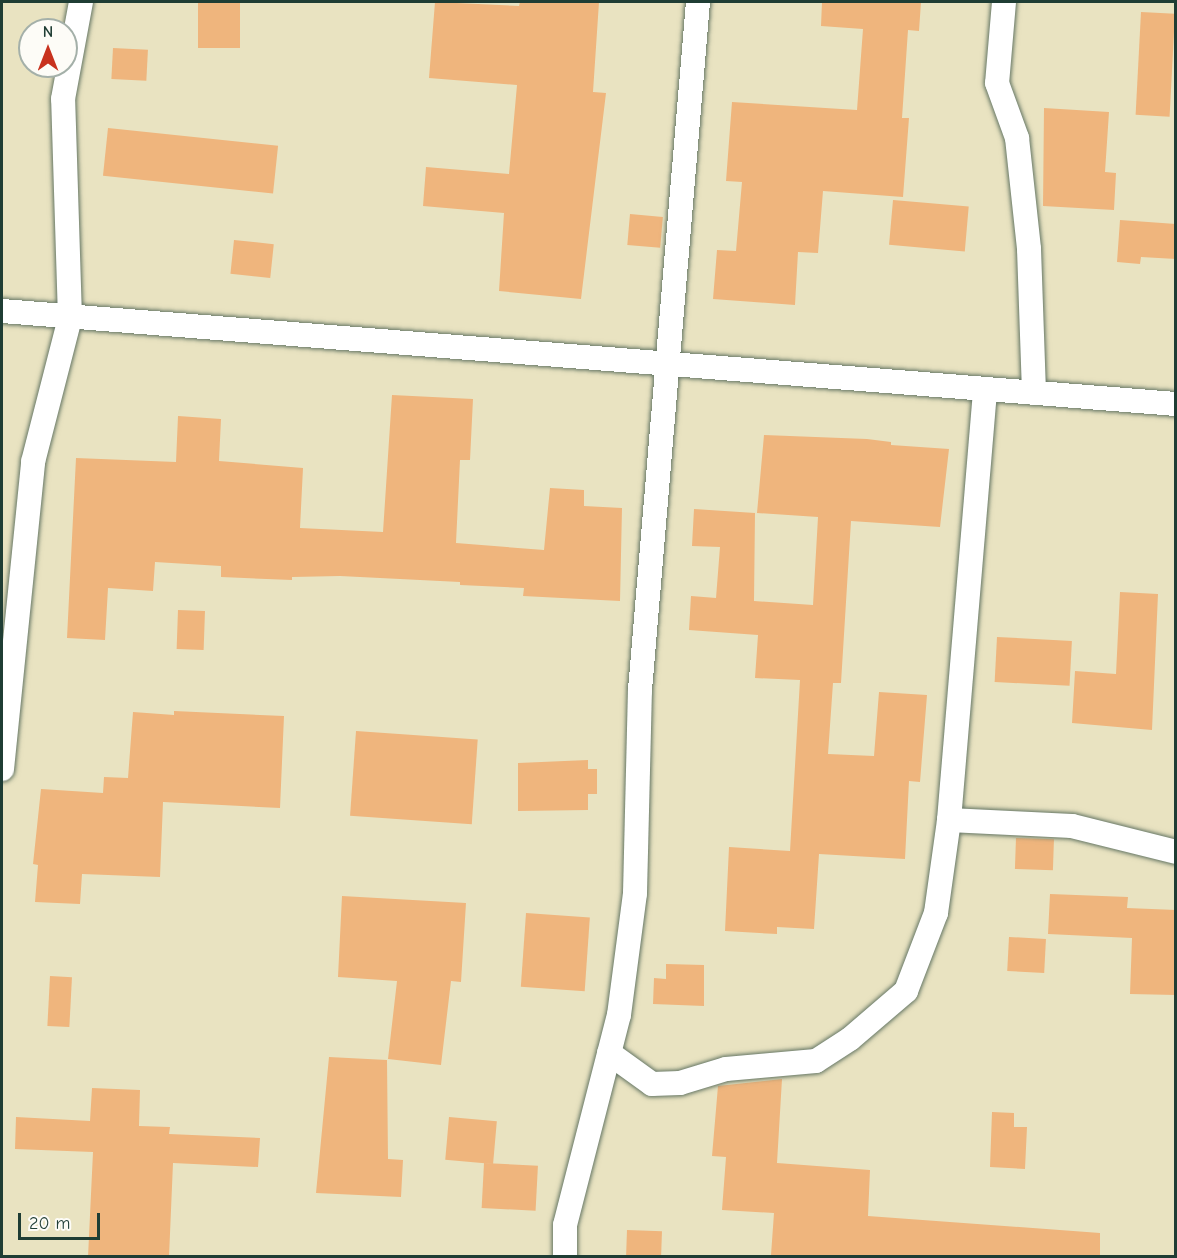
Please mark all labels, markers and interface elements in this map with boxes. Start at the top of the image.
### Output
north arrow [18,18,78,78]
text: N [43,23,53,41]
scale bar [21,1201,104,1239]
text: 20 m [29,1213,70,1234]

